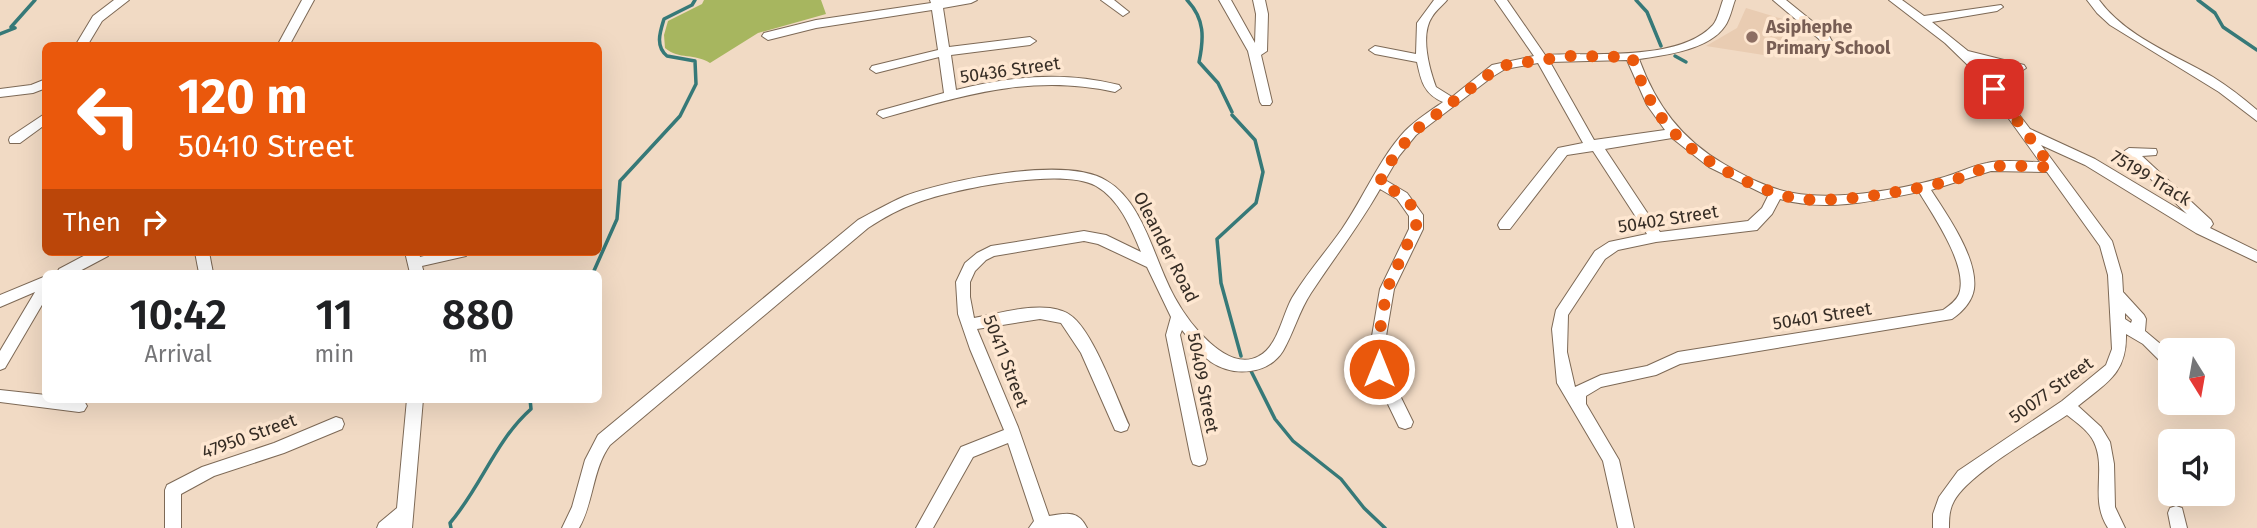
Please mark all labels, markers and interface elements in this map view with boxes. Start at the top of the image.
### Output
place label: Asiphephe Primary School [1765,16,1891,59]
marker: Asiphephe Primary School [1744,29,1760,45]
street label: 50436 Street [959,52,1062,88]
pin [1964,59,2024,119]
text: 120 m [178,67,308,126]
icon: left [63,70,154,161]
icon: arrive [1975,70,2013,108]
text: 50410 Street [178,127,354,165]
street label: 75199 Track [2107,145,2196,211]
street label: Oleander Road [1129,188,1203,306]
street label: 50402 Street [1616,200,1720,238]
icon: right [135,203,173,241]
text: Then [63,207,121,238]
text: 10:42 [130,290,227,340]
text: 11 [316,290,353,340]
text: 880 [442,290,514,340]
street label: 50401 Street [1771,297,1873,335]
street label: 50411 Street [978,312,1034,410]
street label: 50409 Street [1183,331,1224,435]
position arrow [1342,332,1416,406]
north arrow [2158,338,2235,415]
map controls [2158,338,2235,506]
text: Arrival [145,340,212,368]
text: min [315,340,354,368]
text: m [468,340,488,368]
street label: 50077 Street [2005,352,2098,428]
street label: 47950 Street [199,409,300,463]
button: sound [2158,429,2235,506]

